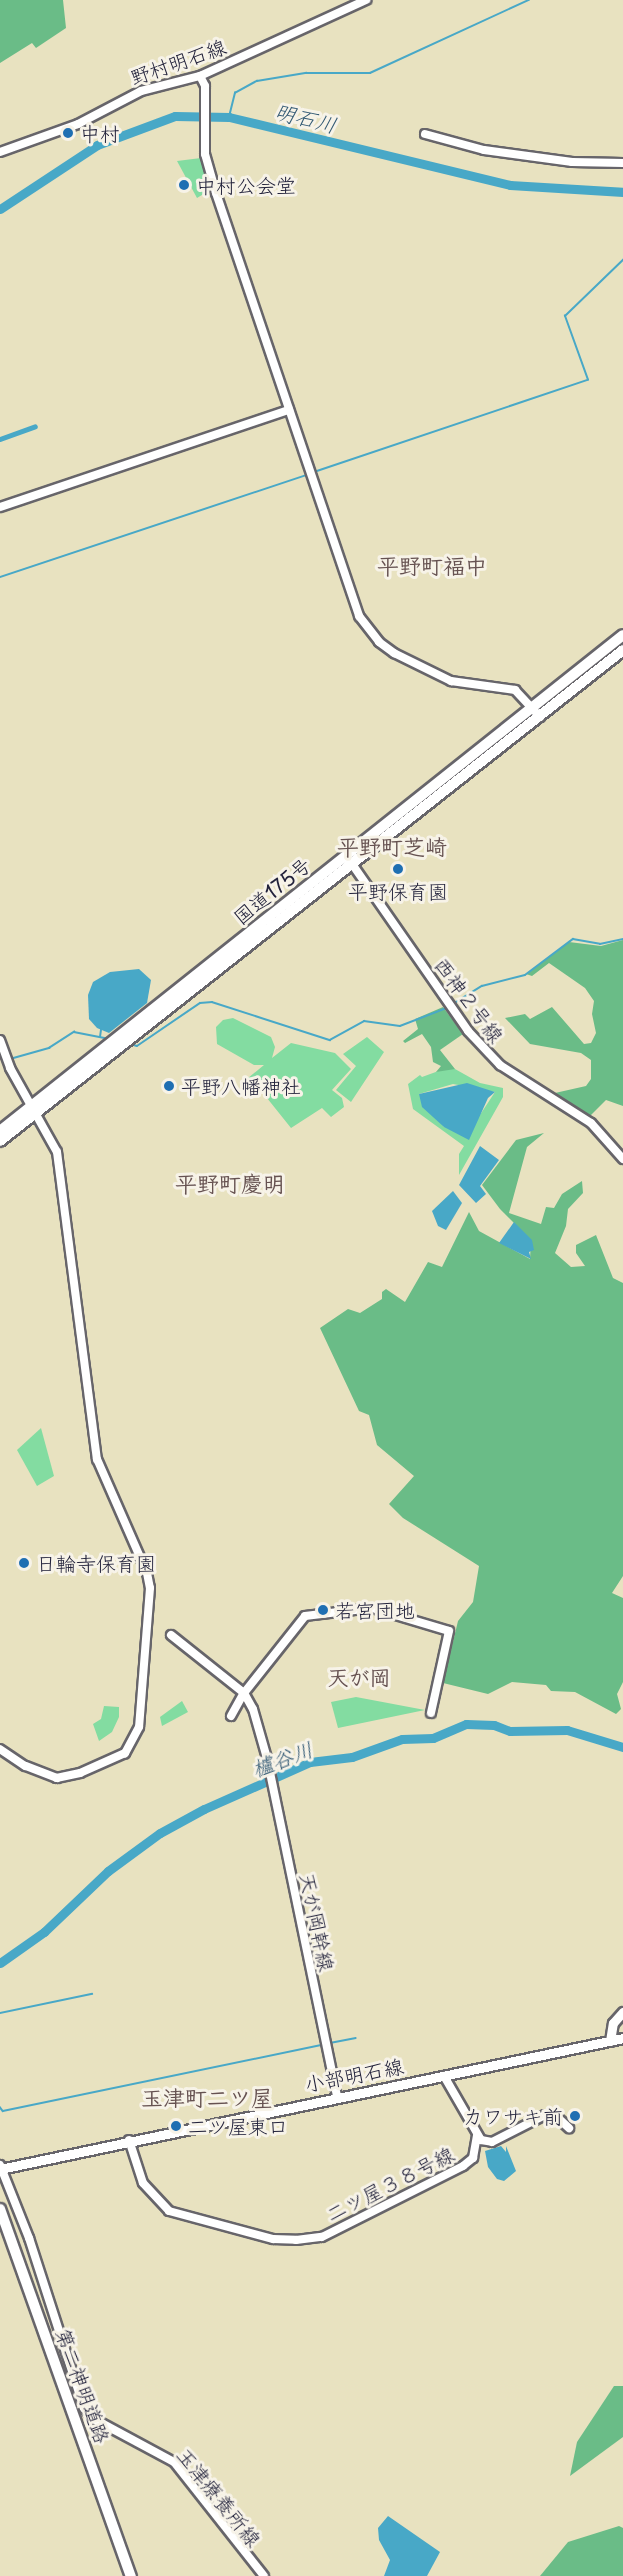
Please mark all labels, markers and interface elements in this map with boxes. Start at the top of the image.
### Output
street label: 野村明石線 [127,34,229,90]
water label: 明石川 [272,97,340,137]
place label: 中村 [80,121,120,145]
marker: 中村 [61,126,75,140]
place label: 中村公会堂 [196,173,296,197]
marker: 中村公会堂 [177,178,191,192]
district label: 平野町福中 [377,552,487,578]
district label: 平野町芝崎 [337,833,447,859]
street label: 国道175号 [229,853,315,929]
marker: 平野保育園 [391,862,405,876]
place label: 平野保育園 [348,879,448,903]
street label: 西神２号線 [429,953,509,1047]
place label: 平野八幡神社 [181,1074,301,1098]
marker: 平野八幡神社 [162,1079,176,1093]
district label: 平野町慶明 [175,1170,285,1196]
place label: 日輪寺保育園 [36,1551,156,1575]
marker: 日輪寺保育園 [17,1556,31,1570]
place label: 若宮団地 [335,1598,415,1622]
marker: 若宮団地 [316,1603,330,1617]
district label: 天が岡 [328,1663,390,1689]
water label: 櫨谷川 [248,1735,316,1781]
street label: 天が岡幹線 [295,1871,339,1973]
street label: 小部明石線 [303,2054,405,2096]
district label: 玉津町二ツ屋 [141,2084,273,2110]
place label: カワサキ前 [463,2104,563,2128]
marker: カワサキ前 [568,2109,582,2123]
place label: 二ツ屋東口 [188,2114,288,2138]
marker: 二ツ屋東口 [169,2119,183,2133]
street label: 二ツ屋３８号線 [322,2142,458,2226]
street label: 第二神明道路 [51,2326,115,2446]
street label: 玉津療養所線 [172,2443,266,2551]

